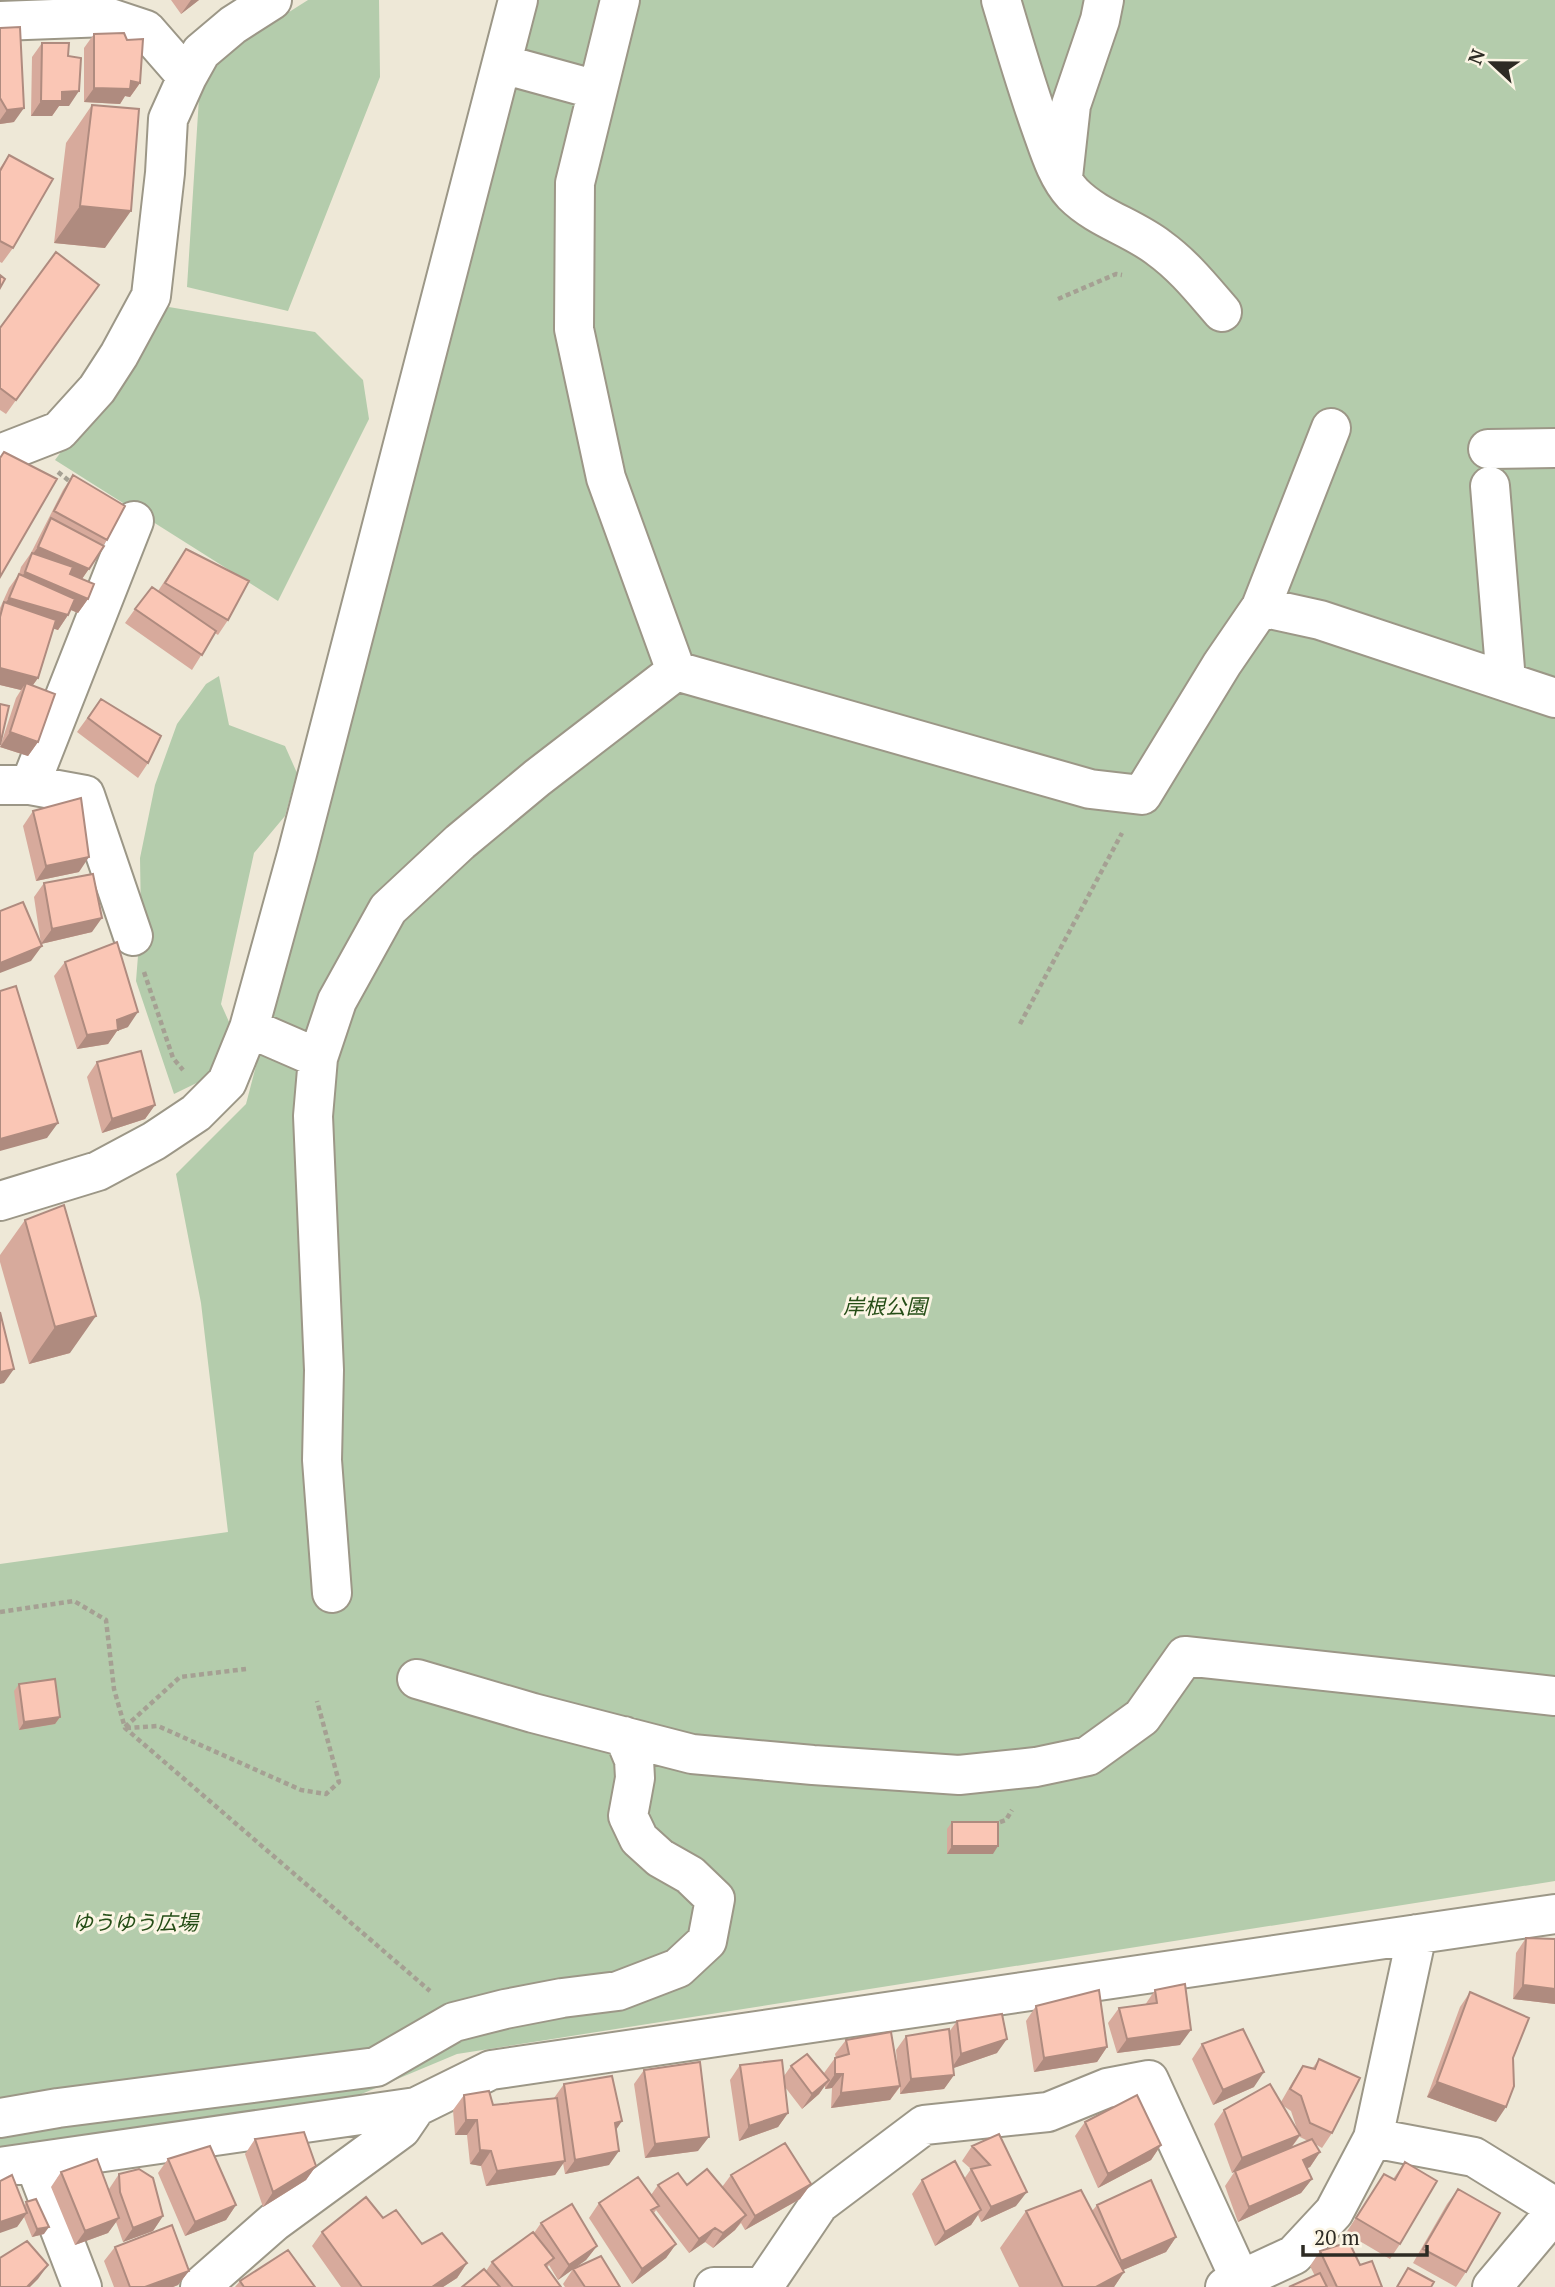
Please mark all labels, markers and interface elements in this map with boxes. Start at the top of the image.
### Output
north arrow [1457,28,1527,98]
text: N [1461,45,1490,68]
park label: 岸根公園 [843,1292,930,1320]
park label: ゆうゆう広場 [72,1908,200,1936]
scale bar [1303,2214,1427,2258]
text: 20 m [1314,2223,1360,2251]

